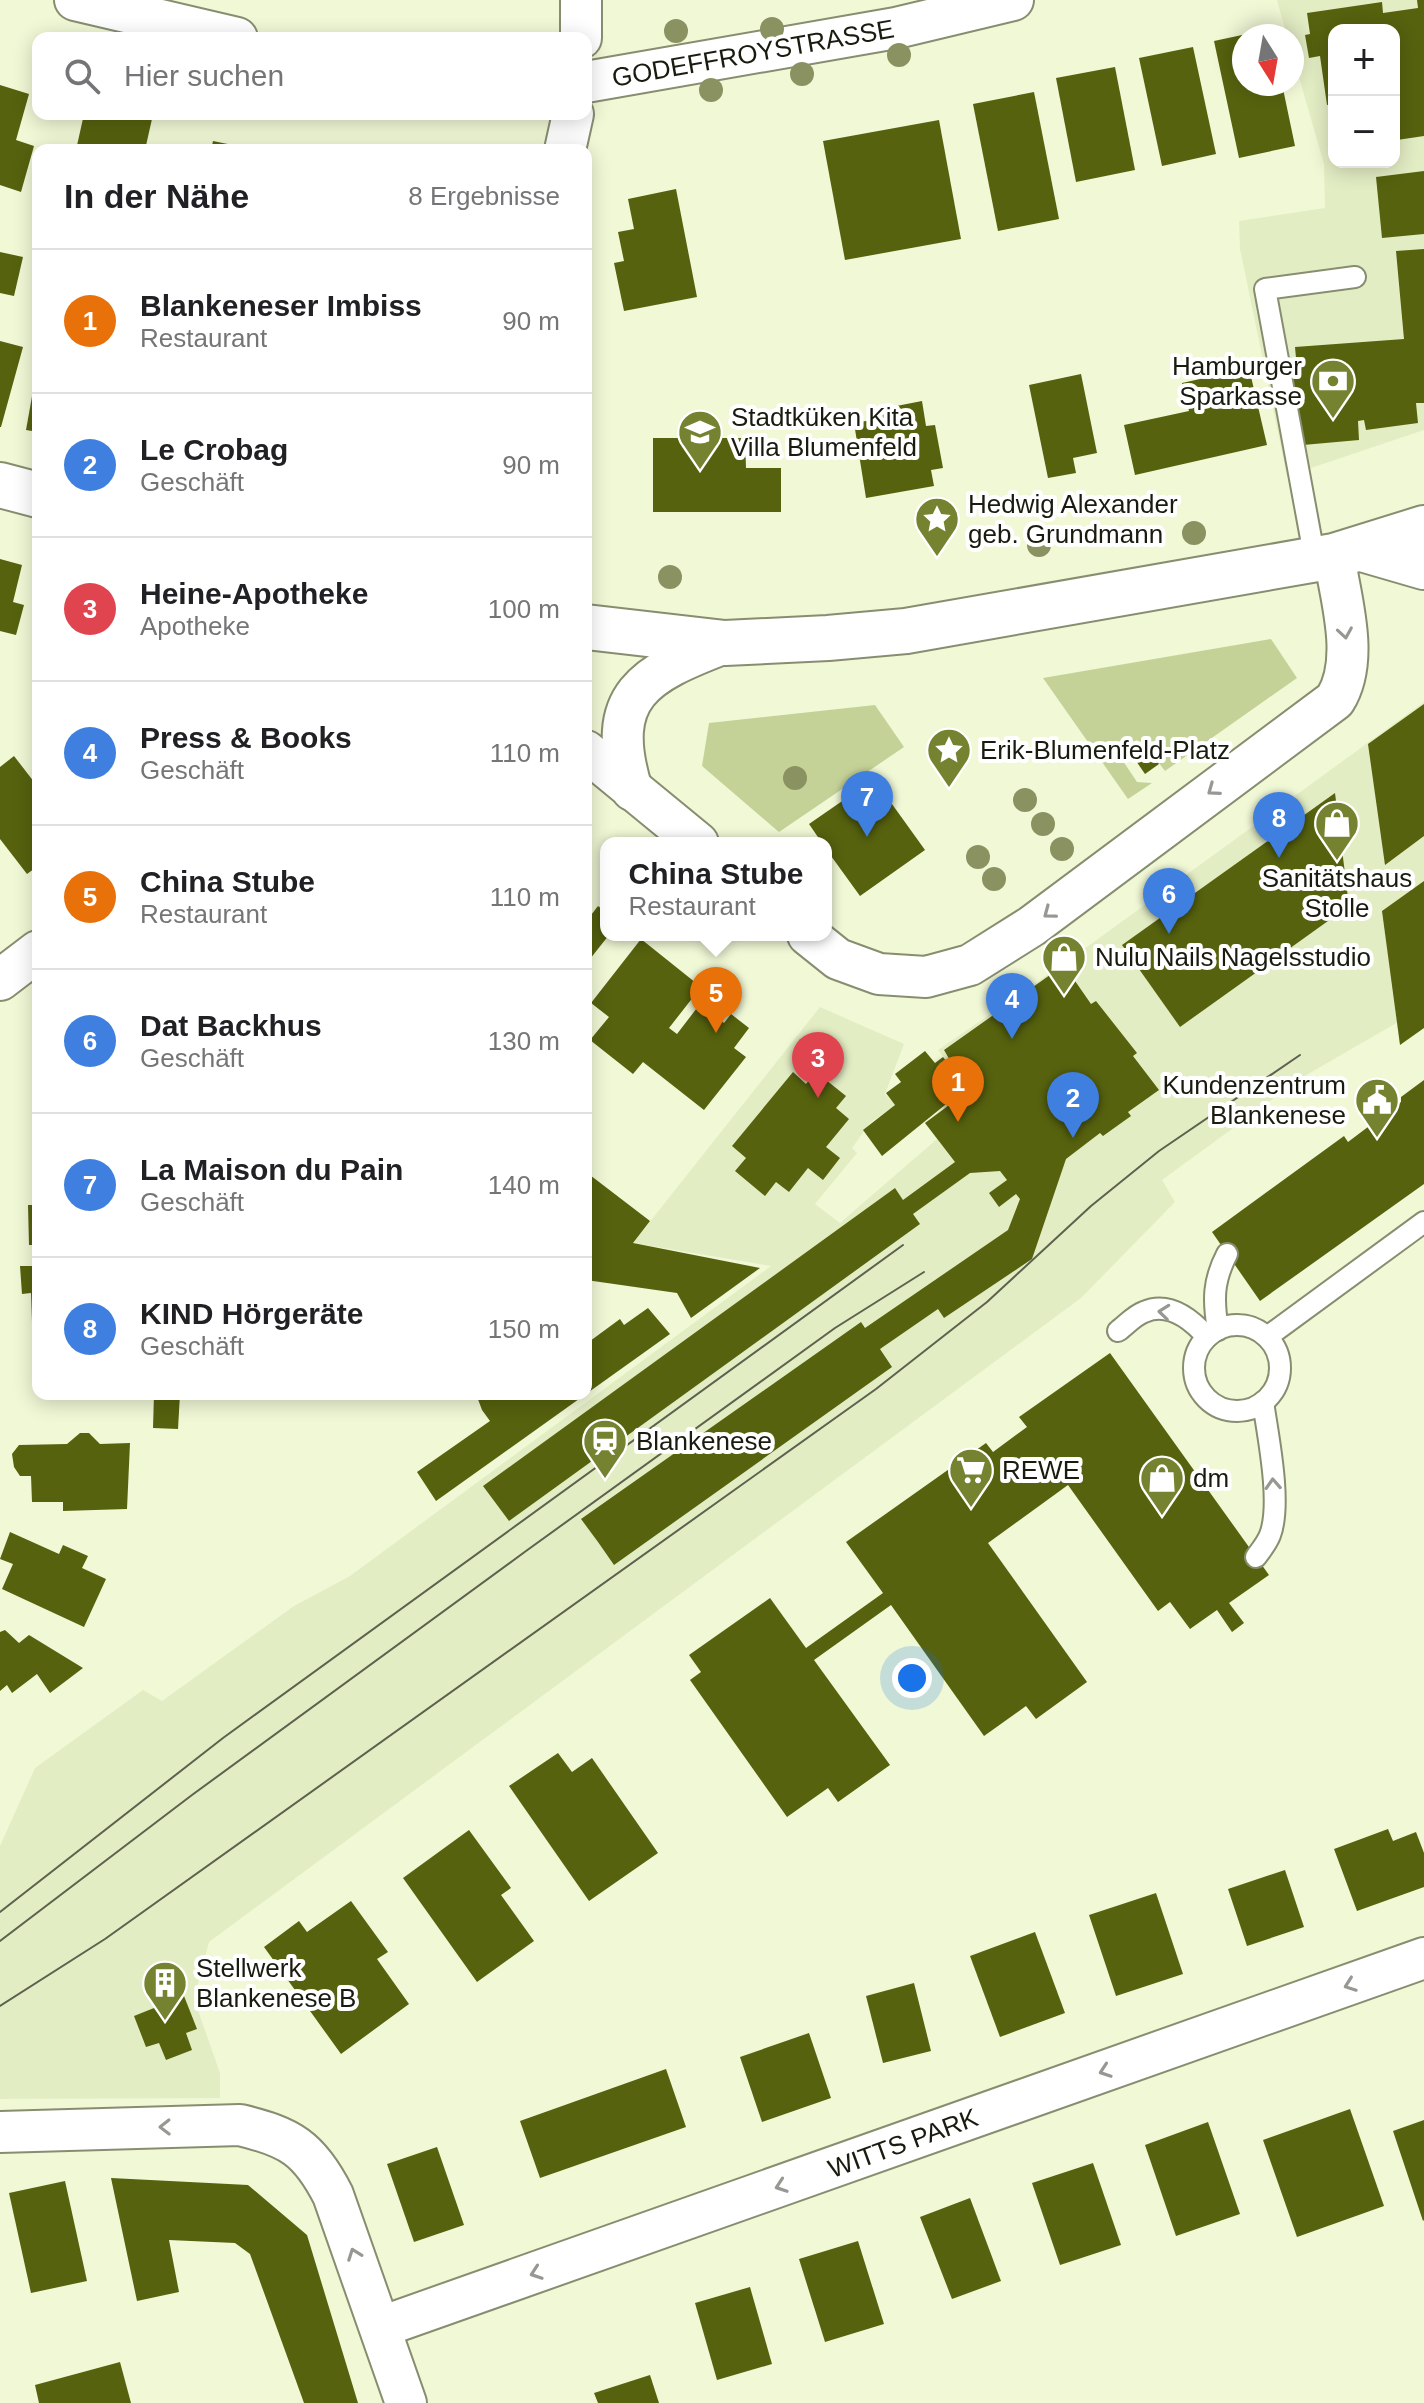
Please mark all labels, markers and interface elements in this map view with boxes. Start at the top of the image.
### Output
street label: GODEFFROYSTRASSE [610,13,896,93]
north arrow [1232,24,1304,96]
map controls [1328,24,1400,168]
button: + [1328,24,1400,96]
search box [32,32,592,120]
icon: search [60,54,104,98]
text: Hier suchen [124,59,284,92]
button: − [1328,96,1400,168]
text: In der Nähe [64,177,249,215]
text: 8 Ergebnisse [408,181,560,211]
text: Blankeneser Imbiss [140,289,422,322]
text: 1 [83,306,97,336]
text: 90 m [502,306,560,336]
text: Restaurant [140,323,267,353]
place label: Hamburger Sparkasse [1172,351,1302,411]
bank icon: Hamburger Sparkasse [1309,357,1357,420]
place label: Stadtküken Kita Villa Blumenfeld [731,402,917,462]
school or university icon: Stadtküken Kita Villa Blumenfeld [676,408,724,471]
text: Le Crobag [140,433,288,466]
text: 2 [83,450,97,480]
text: 90 m [502,450,560,480]
text: Geschäft [140,467,244,497]
place label: Hedwig Alexander geb. Grundmann [968,489,1178,549]
place icon: Hedwig Alexander geb. Grundmann [913,495,961,558]
text: Heine-Apotheke [140,577,368,610]
text: 3 [83,594,97,624]
text: 100 m [488,594,560,624]
text: Apotheke [140,611,250,641]
one-way arrow [1336,626,1353,640]
text: Press & Books [140,721,352,754]
place icon: Erik-Blumenfeld-Platz [925,726,973,789]
place label: Erik-Blumenfeld-Platz [980,735,1230,765]
text: 4 [83,738,97,768]
text: 110 m [490,738,560,768]
text: Geschäft [140,755,244,785]
pin: 7 [841,771,893,837]
one-way arrow [1208,780,1222,795]
pin: 8 [1253,792,1305,858]
shop icon: Sanitätshaus Stolle [1313,799,1361,862]
popup [600,837,832,941]
text: China Stube [628,857,804,890]
place label: Sanitätshaus Stolle [1262,863,1412,923]
text: China Stube [140,865,315,898]
pin: 6 [1143,868,1195,934]
text: 5 [83,882,97,912]
text: 110 m [490,882,560,912]
text: Restaurant [628,891,756,921]
text: Restaurant [140,899,267,929]
one-way arrow [1043,904,1058,918]
shop icon: Nulu Nails Nagelsstudio [1040,933,1088,996]
place label: Nulu Nails Nagelsstudio [1095,942,1371,972]
pin: 5 [690,967,742,1033]
pin: 4 [986,973,1038,1039]
text: Dat Backhus [140,1009,322,1042]
text: 6 [83,1026,97,1056]
text: 130 m [488,1026,560,1056]
pin: 3 [792,1032,844,1098]
text: Geschäft [140,1043,244,1073]
pin: 1 [932,1056,984,1122]
place label: Kundenzentrum Blankenese [1162,1070,1346,1130]
pin: 2 [1047,1072,1099,1138]
public building icon: Kundenzentrum Blankenese [1353,1076,1401,1139]
text: La Maison du Pain [140,1153,403,1186]
text: 7 [83,1170,97,1200]
text: 140 m [488,1170,560,1200]
text: Geschäft [140,1187,244,1217]
text: KIND Hörgeräte [140,1297,363,1330]
one-way arrow [1157,1304,1170,1321]
text: 8 [83,1314,97,1344]
text: 150 m [488,1314,560,1344]
text: Geschäft [140,1331,244,1361]
station icon: Blankenese [581,1417,629,1480]
place label: Blankenese [636,1426,772,1456]
supermarket icon: REWE [947,1446,995,1509]
shop icon: dm [1138,1454,1186,1517]
place label: REWE [1002,1455,1080,1485]
place label: dm [1193,1463,1229,1493]
one-way arrow [1265,1477,1282,1490]
your location [892,1658,932,1698]
place label: Stellwerk Blankenese B [196,1953,356,2013]
building icon: Stellwerk Blankenese B [141,1959,189,2022]
one-way arrow [1344,1975,1358,1991]
one-way arrow [1099,2062,1113,2078]
street label: WITTS PARK [824,2102,982,2184]
one-way arrow [158,2118,171,2135]
one-way arrow [775,2177,789,2193]
one-way arrow [347,2248,364,2262]
one-way arrow [530,2263,544,2279]

